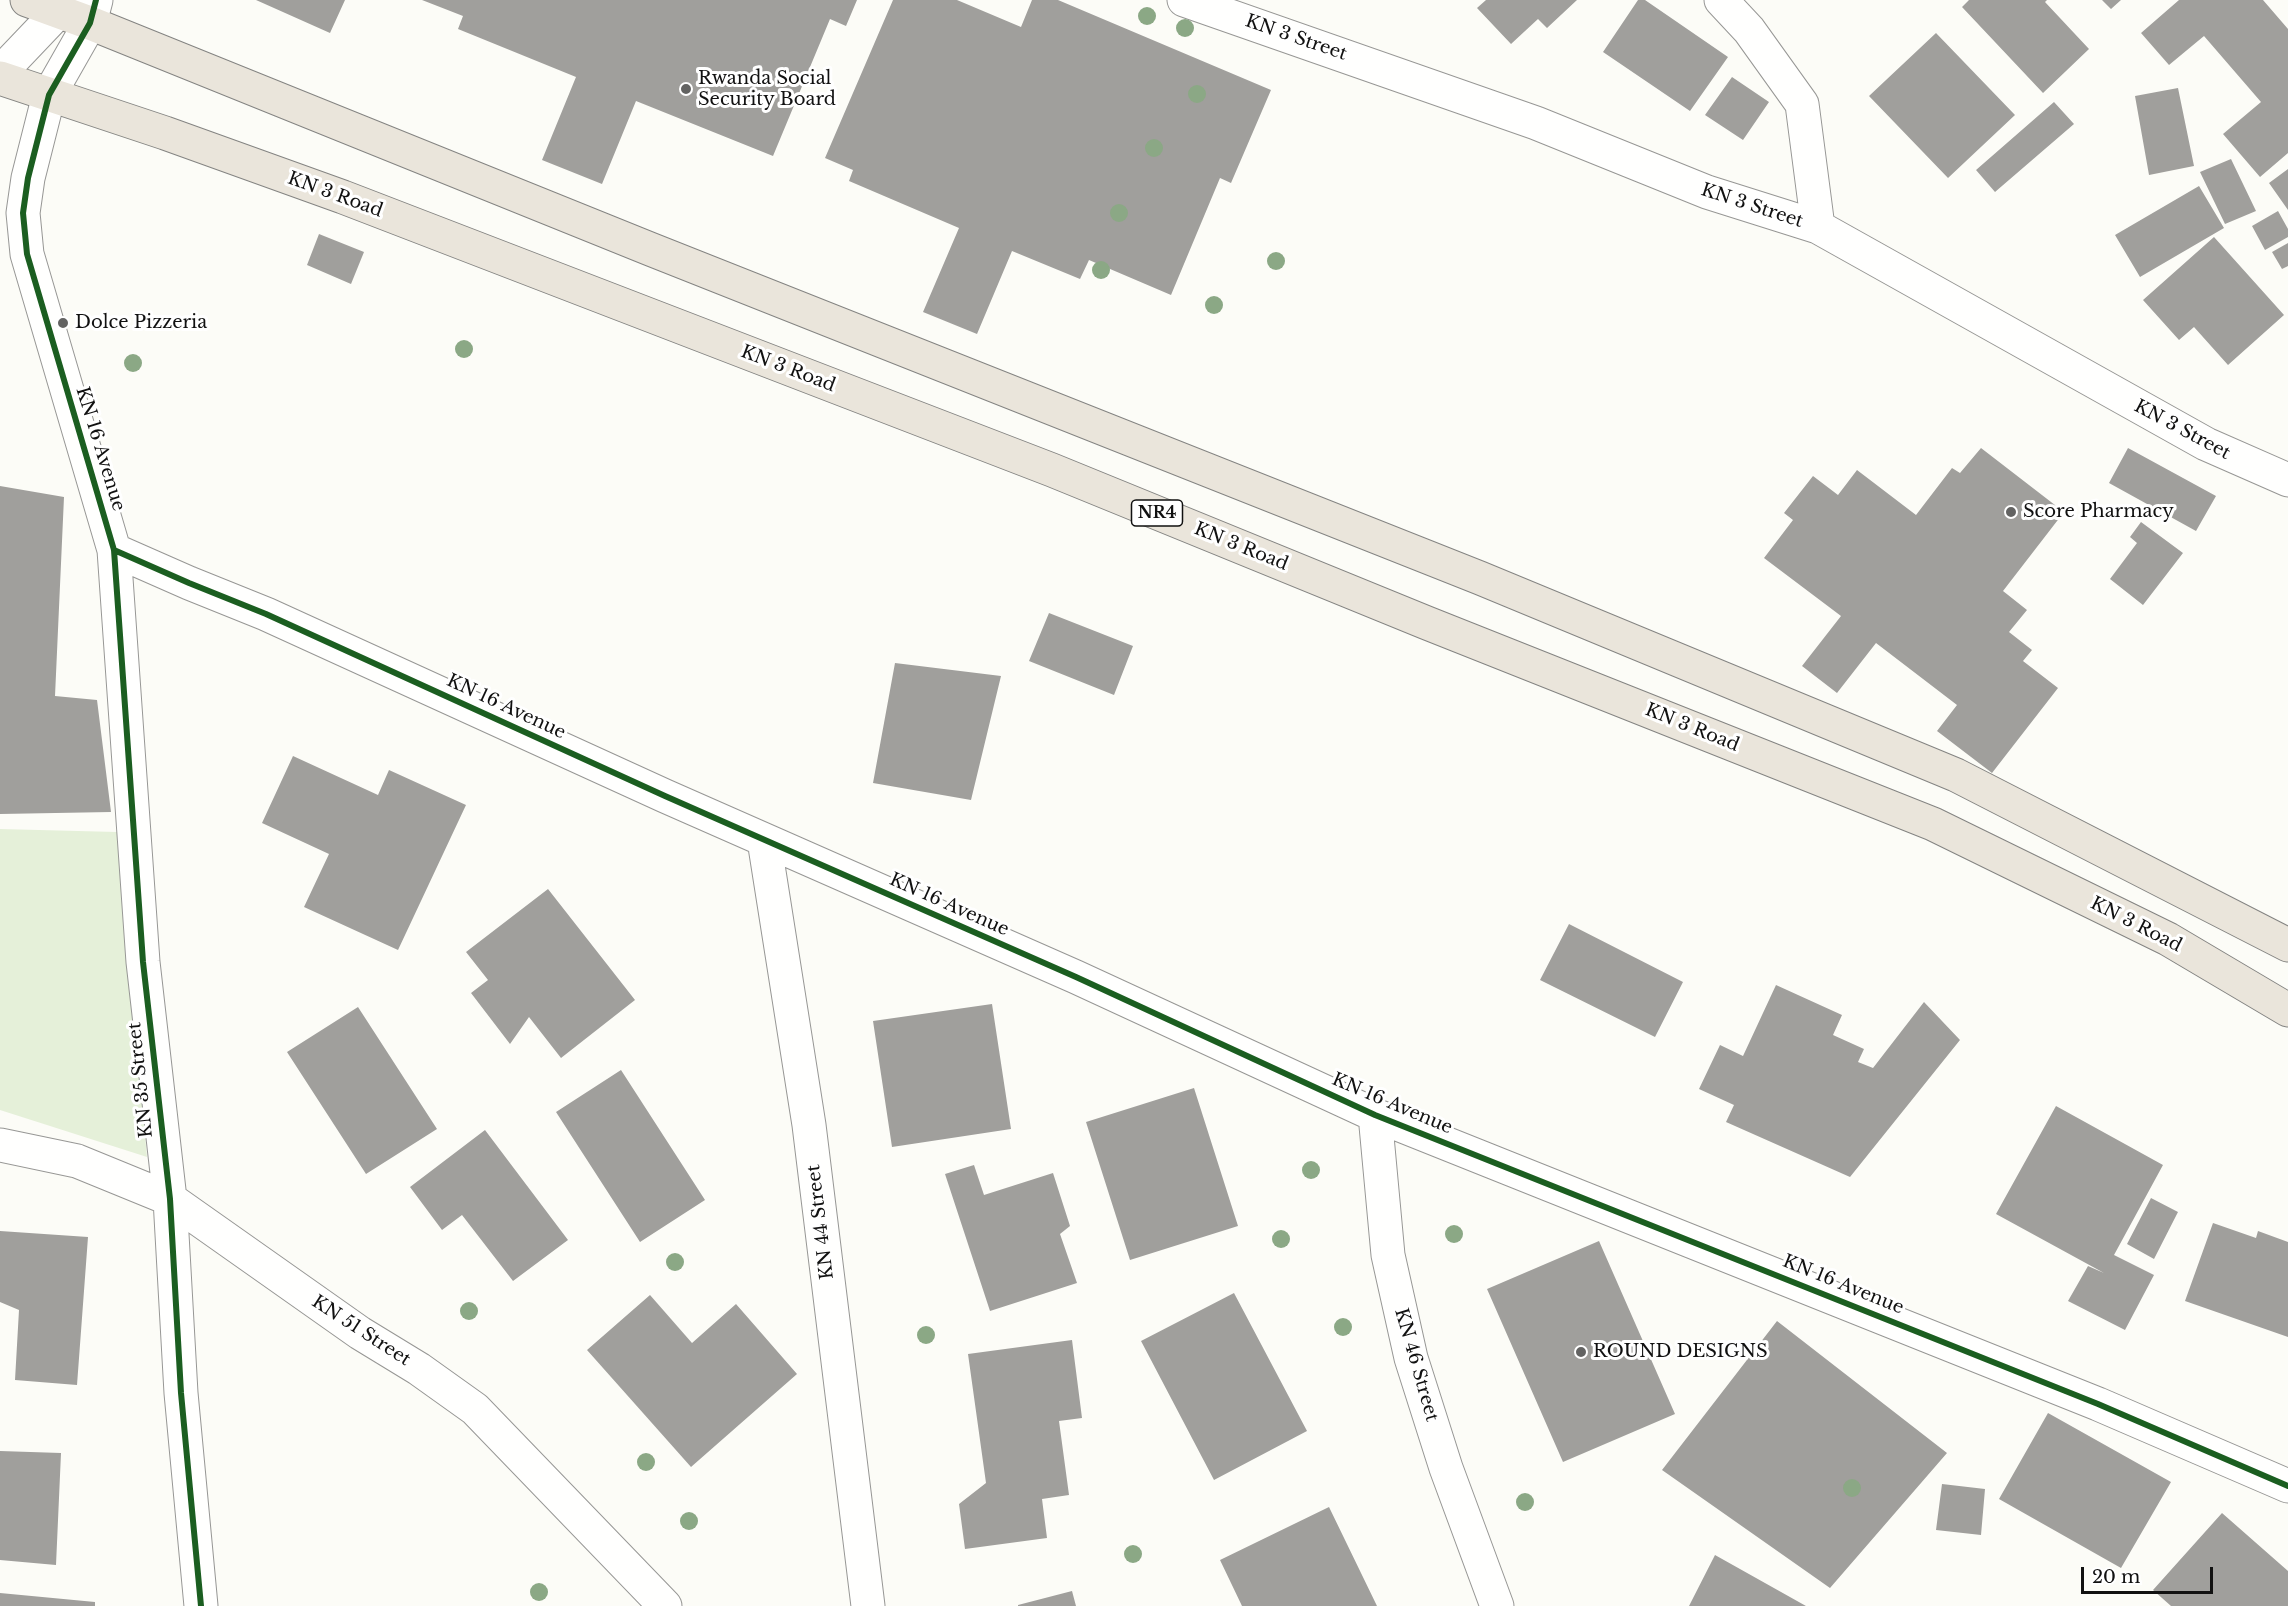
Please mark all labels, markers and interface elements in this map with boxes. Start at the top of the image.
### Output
street label: KN 3 Street [1242,11,1350,65]
place label: Rwanda Social Security Board [698,68,836,110]
marker: Rwanda Social Security Board [679,82,693,96]
street label: KN 3 Road [285,168,385,222]
street label: KN 3 Street [1698,179,1806,233]
place label: Dolce Pizzeria [75,312,207,334]
marker: Dolce Pizzeria [56,316,70,330]
street label: KN 3 Road [738,341,838,397]
street label: KN 16 Avenue [71,384,129,514]
street label: KN 3 Street [2130,396,2234,464]
road number: NR4 [1132,500,1182,526]
place label: Score Pharmacy [2023,501,2174,523]
marker: Score Pharmacy [2004,505,2018,519]
street label: KN 3 Road [1191,518,1291,576]
street label: KN 16 Avenue [443,670,569,744]
street label: KN 3 Road [1642,699,1742,757]
street label: KN 16 Avenue [886,869,1012,941]
street label: KN 3 Road [2087,893,2185,957]
street label: KN 35 Street [124,1021,158,1139]
street label: KN 16 Avenue [1329,1069,1455,1139]
street label: KN 44 Street [803,1163,839,1281]
street label: KN 16 Avenue [1779,1251,1907,1319]
street label: KN 51 Street [308,1291,414,1371]
street label: KN 46 Street [1390,1306,1442,1424]
place label: ROUND DESIGNS [1593,1341,1767,1363]
marker: ROUND DESIGNS [1574,1345,1588,1359]
scale bar [2084,1555,2216,1593]
text: 20 m [2092,1566,2140,1588]

